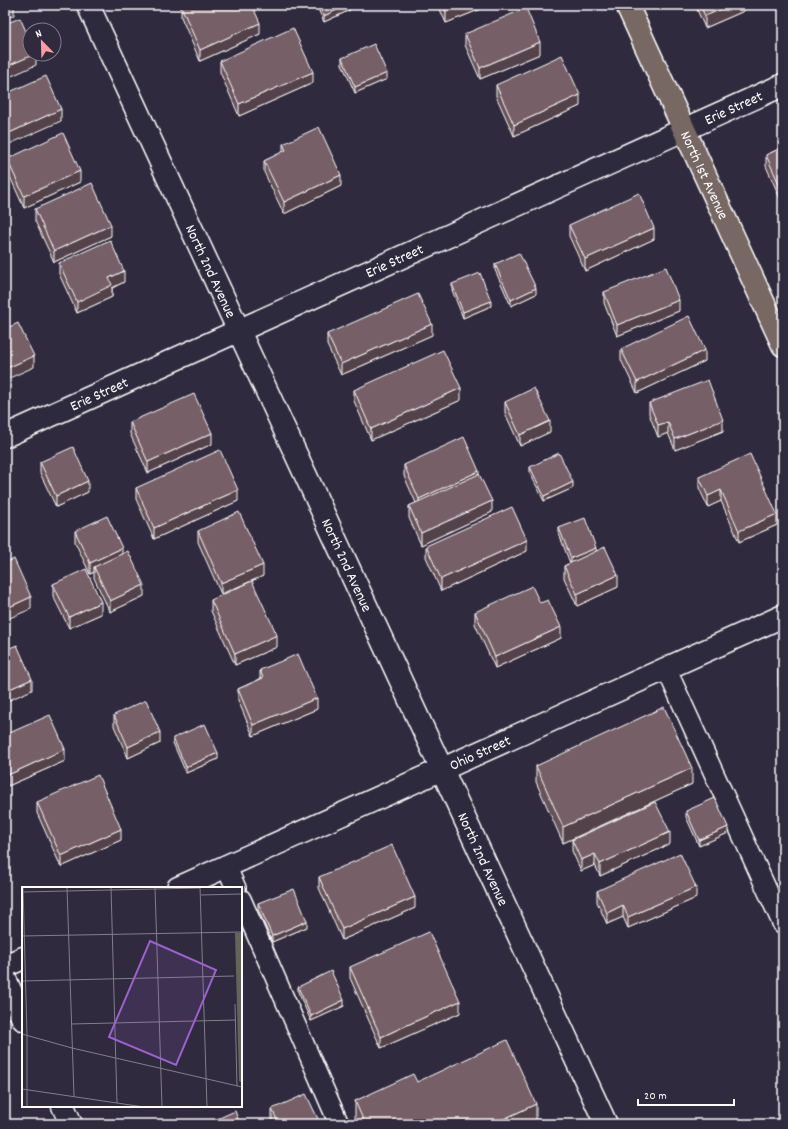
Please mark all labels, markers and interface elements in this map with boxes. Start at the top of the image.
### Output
north arrow [22,22,62,62]
text: N [33,26,45,43]
street label: Erie Street [701,86,767,132]
street label: North 1st Avenue [673,128,733,224]
street label: North 2nd Avenue [178,221,241,322]
street label: Erie Street [362,239,428,285]
street label: Erie Street [67,373,133,418]
street label: North 2nd Avenue [314,515,377,616]
street label: Ohio Street [447,731,515,777]
street label: North 2nd Avenue [450,810,513,910]
inset map [22,887,242,1107]
scale bar [638,1081,734,1107]
text: 20 m [644,1088,667,1105]

